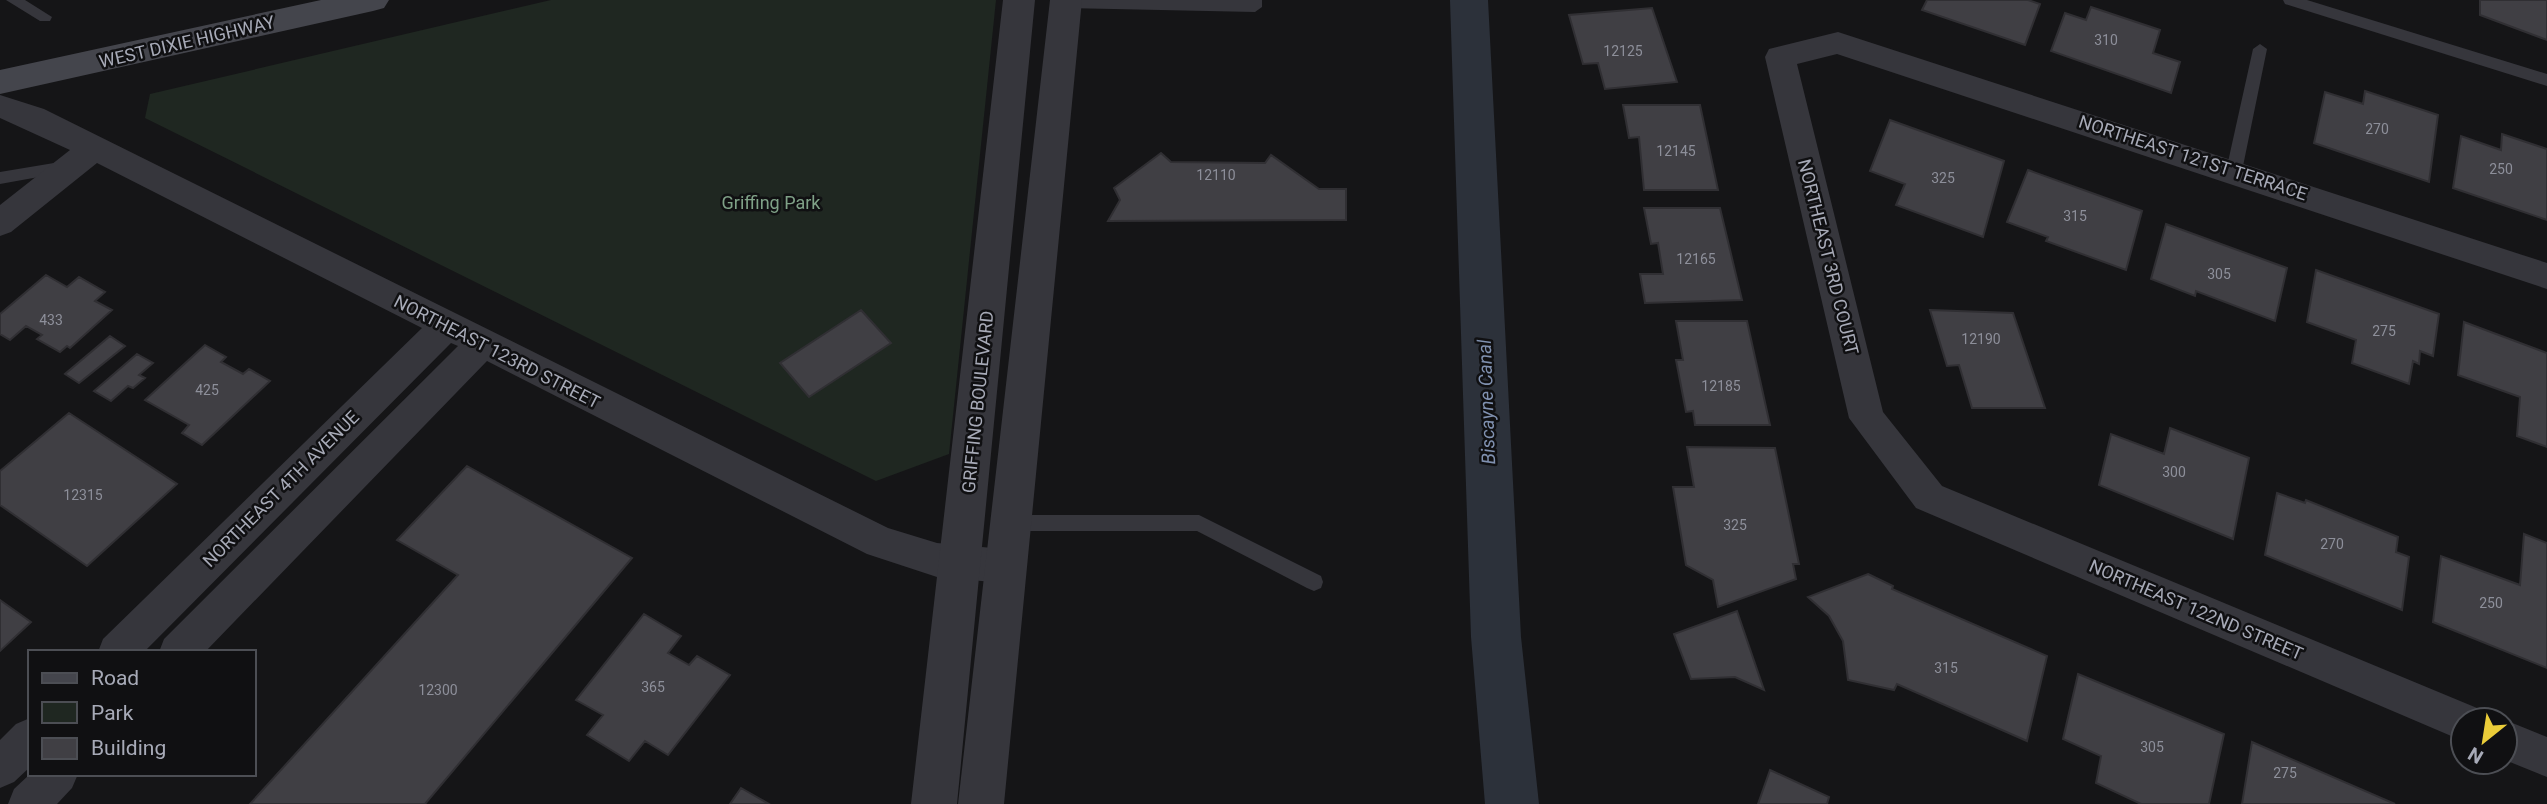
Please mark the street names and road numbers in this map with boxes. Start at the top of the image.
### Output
street label: WEST DIXIE HIGHWAY [97,11,277,72]
street label: NORTHEAST 121ST TERRACE [2076,111,2310,204]
street label: NORTHEAST 3RD COURT [1794,157,1863,357]
street label: NORTHEAST 123RD STREET [391,290,604,413]
street label: GRIFFING BOULEVARD [957,310,998,494]
street label: NORTHEAST 4TH AVENUE [198,406,363,571]
street label: NORTHEAST 122ND STREET [2086,555,2306,664]

